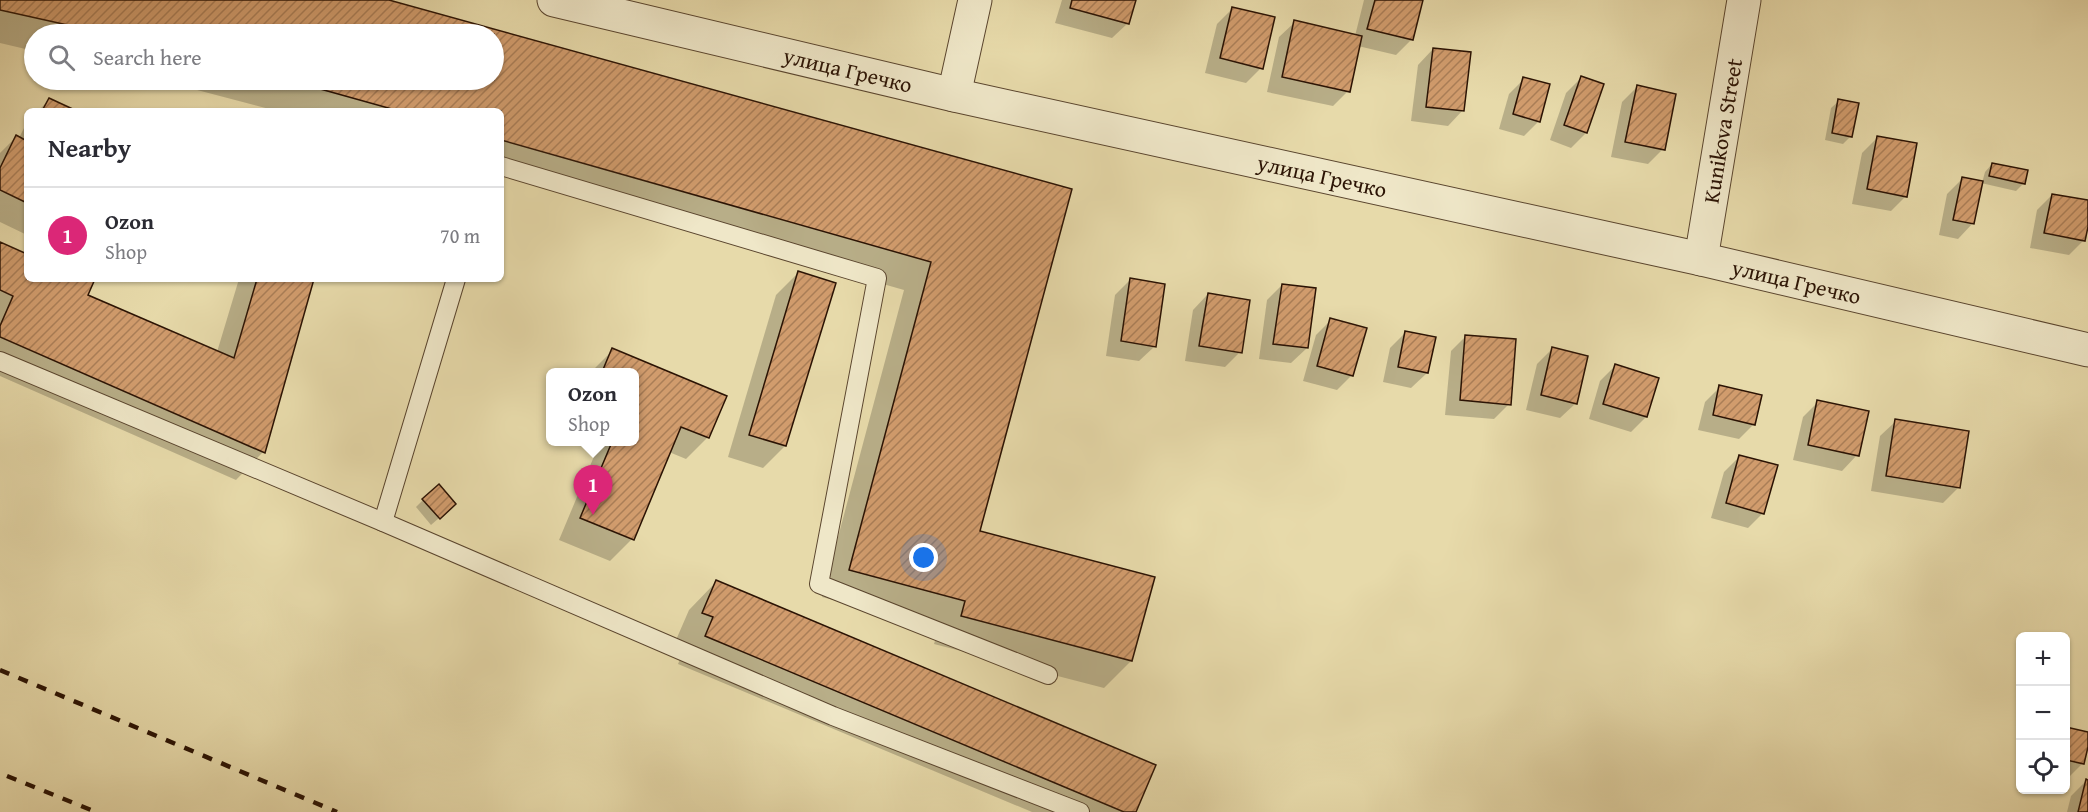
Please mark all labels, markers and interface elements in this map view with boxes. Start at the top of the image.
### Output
search box [24,24,504,90]
street label: улица Гречко [779,39,916,101]
icon: search [45,41,78,74]
text: Search here [93,41,202,73]
street label: Kunikova Street [1695,56,1750,206]
text: Nearby [48,128,131,167]
street label: улица Гречко [1253,146,1390,206]
text: Ozon [105,205,154,237]
text: 1 [62,221,73,250]
text: 70 m [440,221,480,250]
text: Shop [105,237,147,266]
street label: улица Гречко [1728,251,1864,312]
popup [546,368,639,446]
text: Ozon [568,377,617,409]
text: Shop [568,409,610,438]
pin: 1 [574,466,612,515]
your location [909,543,938,572]
map controls [2016,632,2070,794]
button: + [2016,632,2070,686]
button: − [2016,686,2070,740]
button: locate [2016,740,2070,794]

